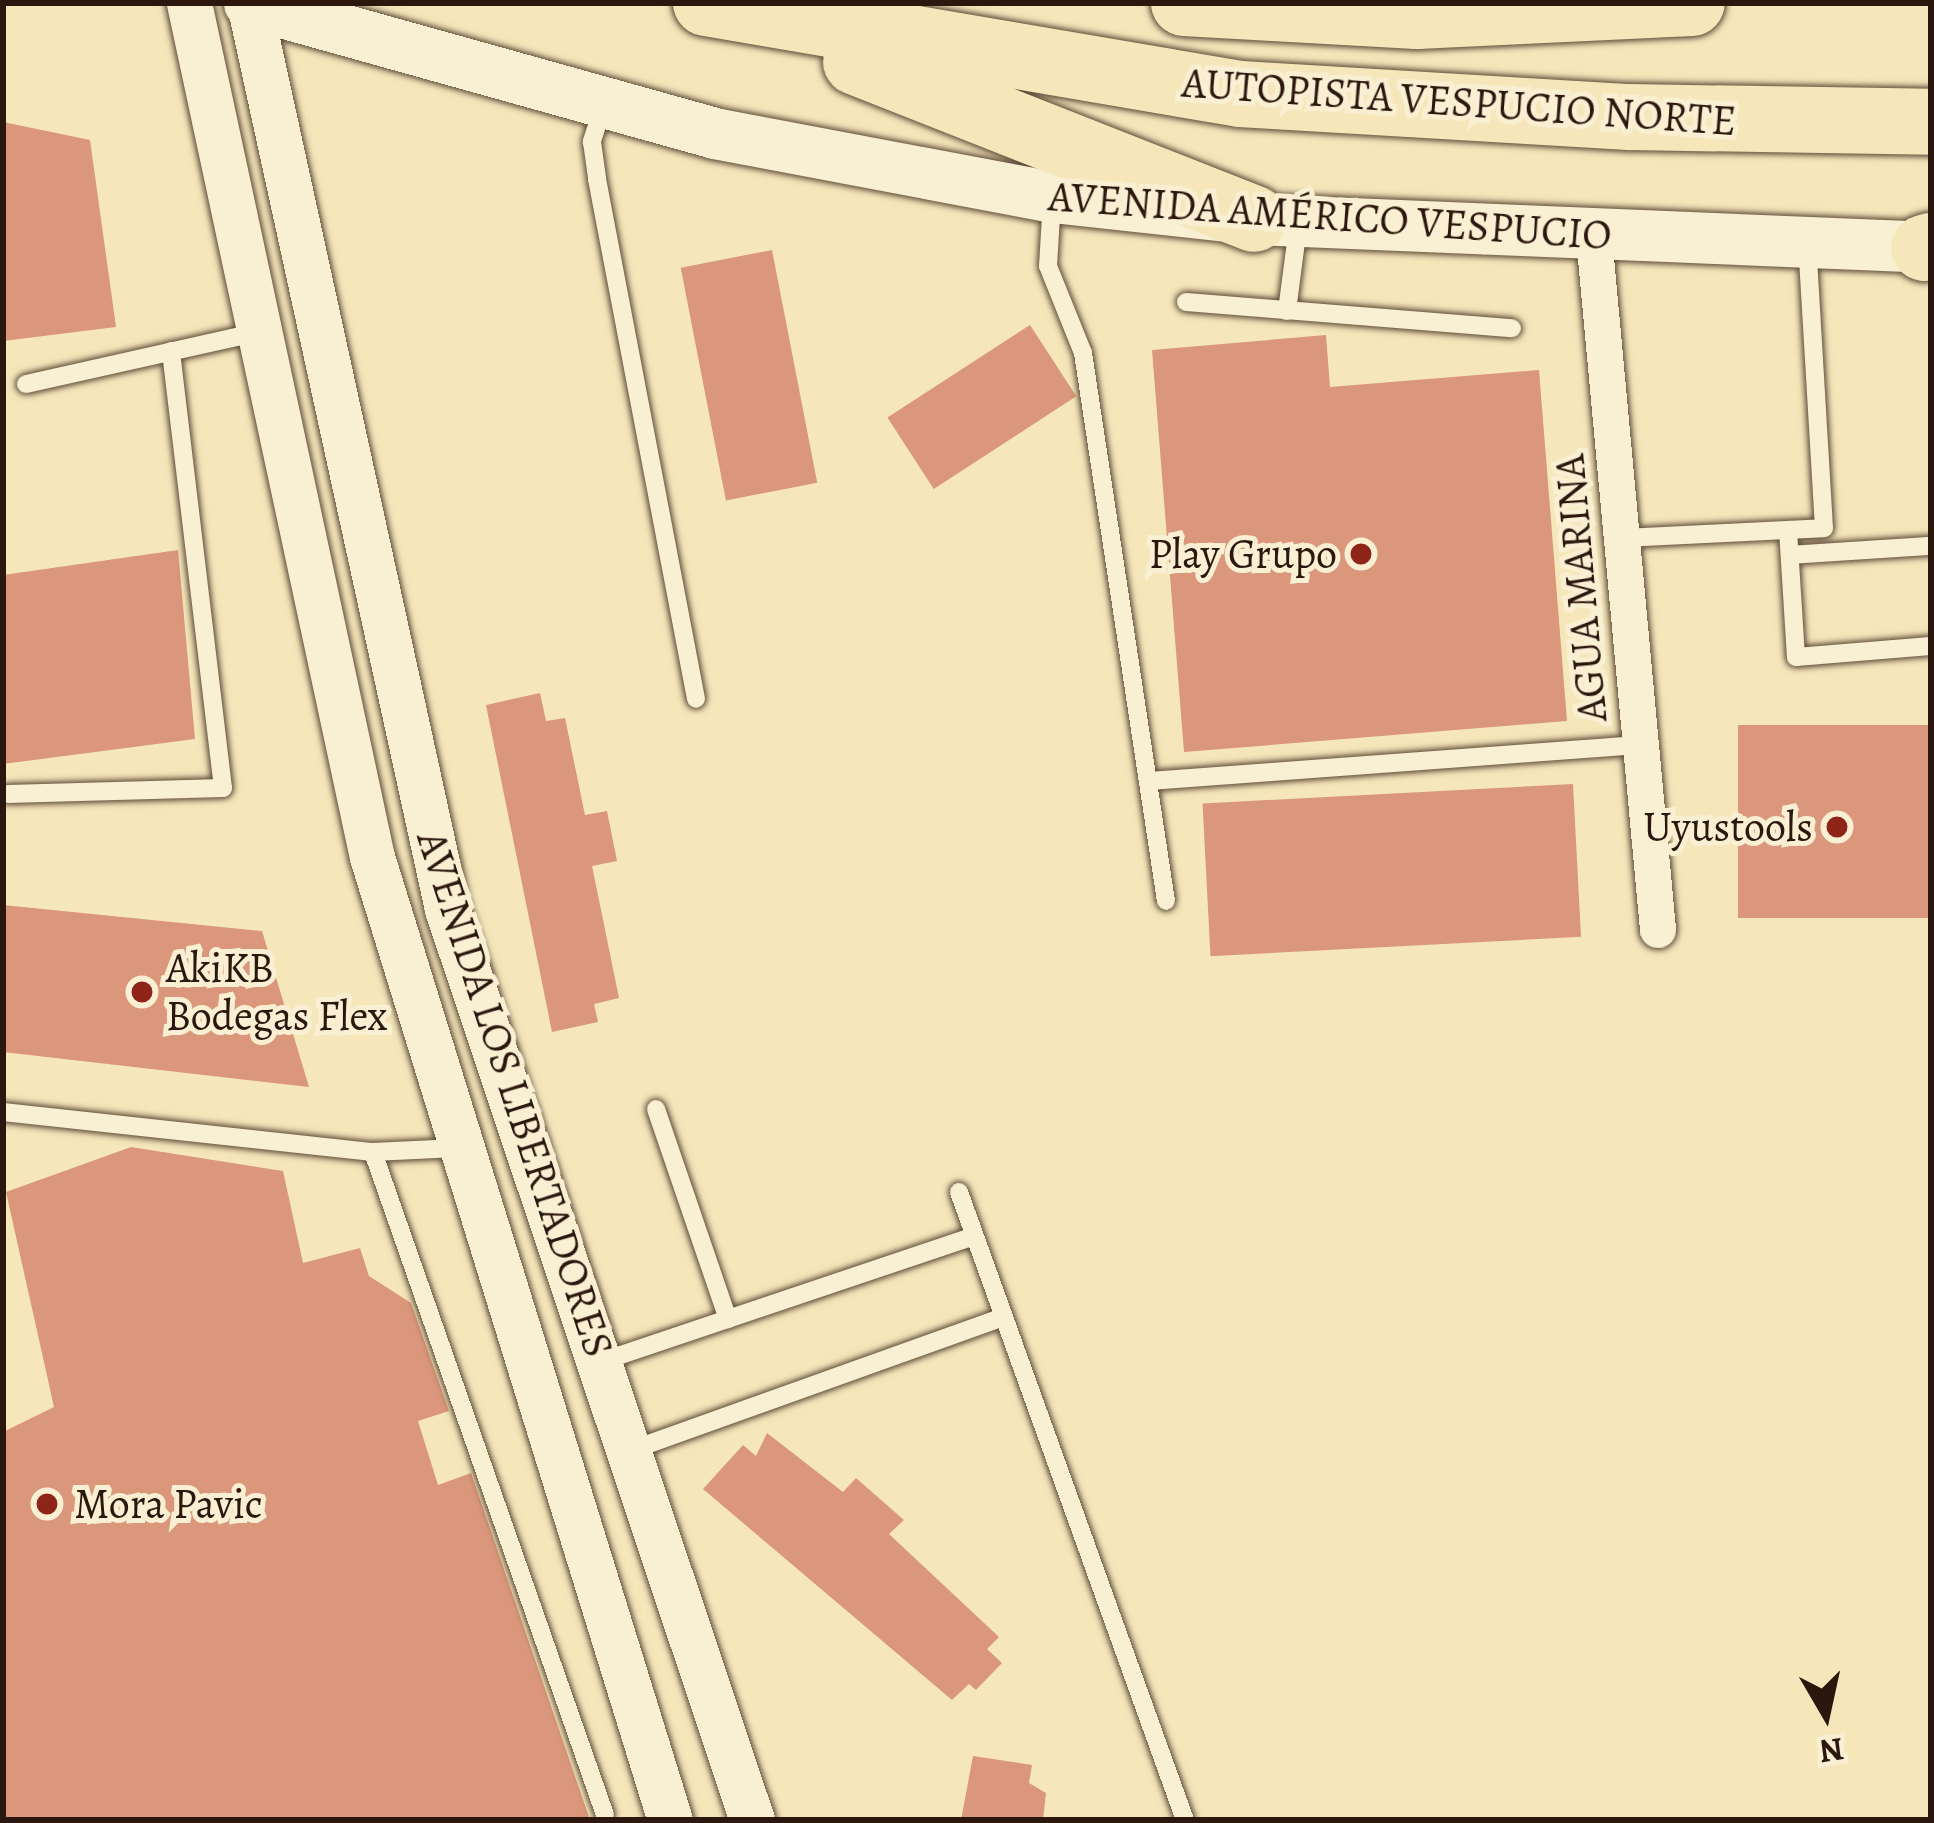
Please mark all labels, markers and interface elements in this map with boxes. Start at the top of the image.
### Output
street label: AUTOPISTA VESPUCIO NORTE [1180,57,1738,147]
street label: AVENIDA AMÉRICO VESPUCIO [1047,171,1613,261]
street label: AGUA MARINA [1544,452,1618,724]
place label: Play Grupo [1149,529,1337,579]
marker: Play Grupo [1348,541,1374,567]
place label: Uyustools [1643,802,1813,852]
marker: Uyustools [1824,814,1850,840]
street label: AVENIDA LOS LIBERTADORES [406,824,624,1364]
place label: AkiKB Bodegas Flex [166,943,387,1042]
marker: AkiKB Bodegas Flex [129,979,155,1005]
place label: Mora Pavic [74,1479,263,1529]
marker: Mora Pavic [31,1488,63,1520]
north arrow [1766,1655,1886,1775]
text: N [1816,1727,1847,1775]

